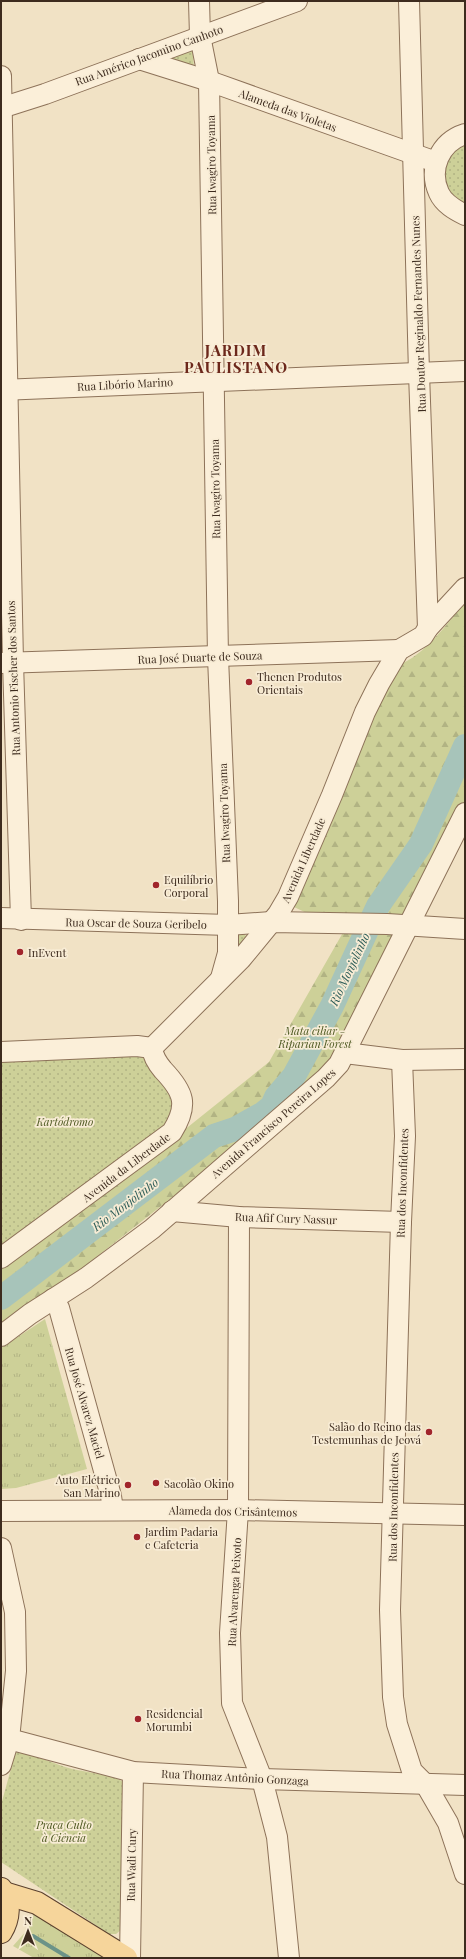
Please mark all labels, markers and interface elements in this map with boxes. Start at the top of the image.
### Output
street label: Rua Américo Jacomino Canhoto [73,21,225,89]
street label: Alameda das Violetas [236,85,339,135]
street label: Rua Iwagiro Toyama [203,114,219,215]
street label: Rua Doutor Reginaldo Fernandes Nunes [407,215,429,413]
district label: JARDIM PAULISTANO [184,340,288,377]
street label: Rua Libório Marino [77,374,173,394]
street label: Rua Iwagiro Toyama [207,438,223,539]
street label: Rua Antonio Fischer dos Santos [3,600,23,756]
street label: Rua José Duarte de Souza [137,647,263,667]
place label: Thenen Produtos Orientais [257,669,342,697]
marker: Thenen Produtos Orientais [244,677,254,687]
street label: Rua Iwagiro Toyama [215,762,233,863]
street label: Avenida Liberdade [277,815,329,906]
place label: Equilíbrio Corporal [164,872,213,900]
marker: Equilíbrio Corporal [151,880,161,890]
street label: Rua Oscar de Souza Geribelo [65,914,207,932]
water label: Rio Monjolinho [325,930,373,1009]
place label: InEvent [28,945,66,960]
marker: InEvent [15,947,25,957]
park label: Mata ciliar - Riparian Forest [277,1023,353,1051]
street label: Avenida Francisco Pereira Lopes [207,1065,339,1182]
park label: Kartódromo [36,1114,93,1129]
street label: Rua dos Inconfidentes [393,1128,411,1238]
street label: Avenida da Liberdade [78,1129,173,1206]
water label: Rio Monjolinho [88,1174,161,1235]
street label: Rua Afif Cury Nassur [235,1209,338,1227]
street label: Rua José Alvarez Maciel [62,1346,108,1460]
place label: Salão do Reino das Testemunhas de Jeová [312,1419,422,1447]
marker: Salão do Reino das Testemunhas de Jeová [424,1427,434,1437]
street label: Rua dos Inconfidentes [385,1452,401,1562]
place label: Auto Elétrico San Marino [55,1472,120,1500]
place label: Sacolão Okino [164,1476,234,1491]
marker: Sacolão Okino [151,1478,161,1488]
marker: Auto Elétrico San Marino [123,1480,133,1490]
street label: Alameda dos Crisântemos [168,1502,297,1520]
place label: Jardim Padaria e Cafeteria [144,1524,218,1552]
marker: Jardim Padaria e Cafeteria [132,1532,142,1542]
street label: Rua Alvarenga Peixoto [224,1537,244,1647]
place label: Residencial Morumbi [146,1706,203,1734]
marker: Residencial Morumbi [133,1714,143,1724]
street label: Rua Thomaz Antônio Gonzaga [161,1766,310,1788]
park label: Praça Culto à Ciência [35,1817,92,1845]
street label: Rua Wadi Cury [123,1828,139,1902]
north arrow [8,1911,48,1951]
text: N [24,1913,32,1928]

